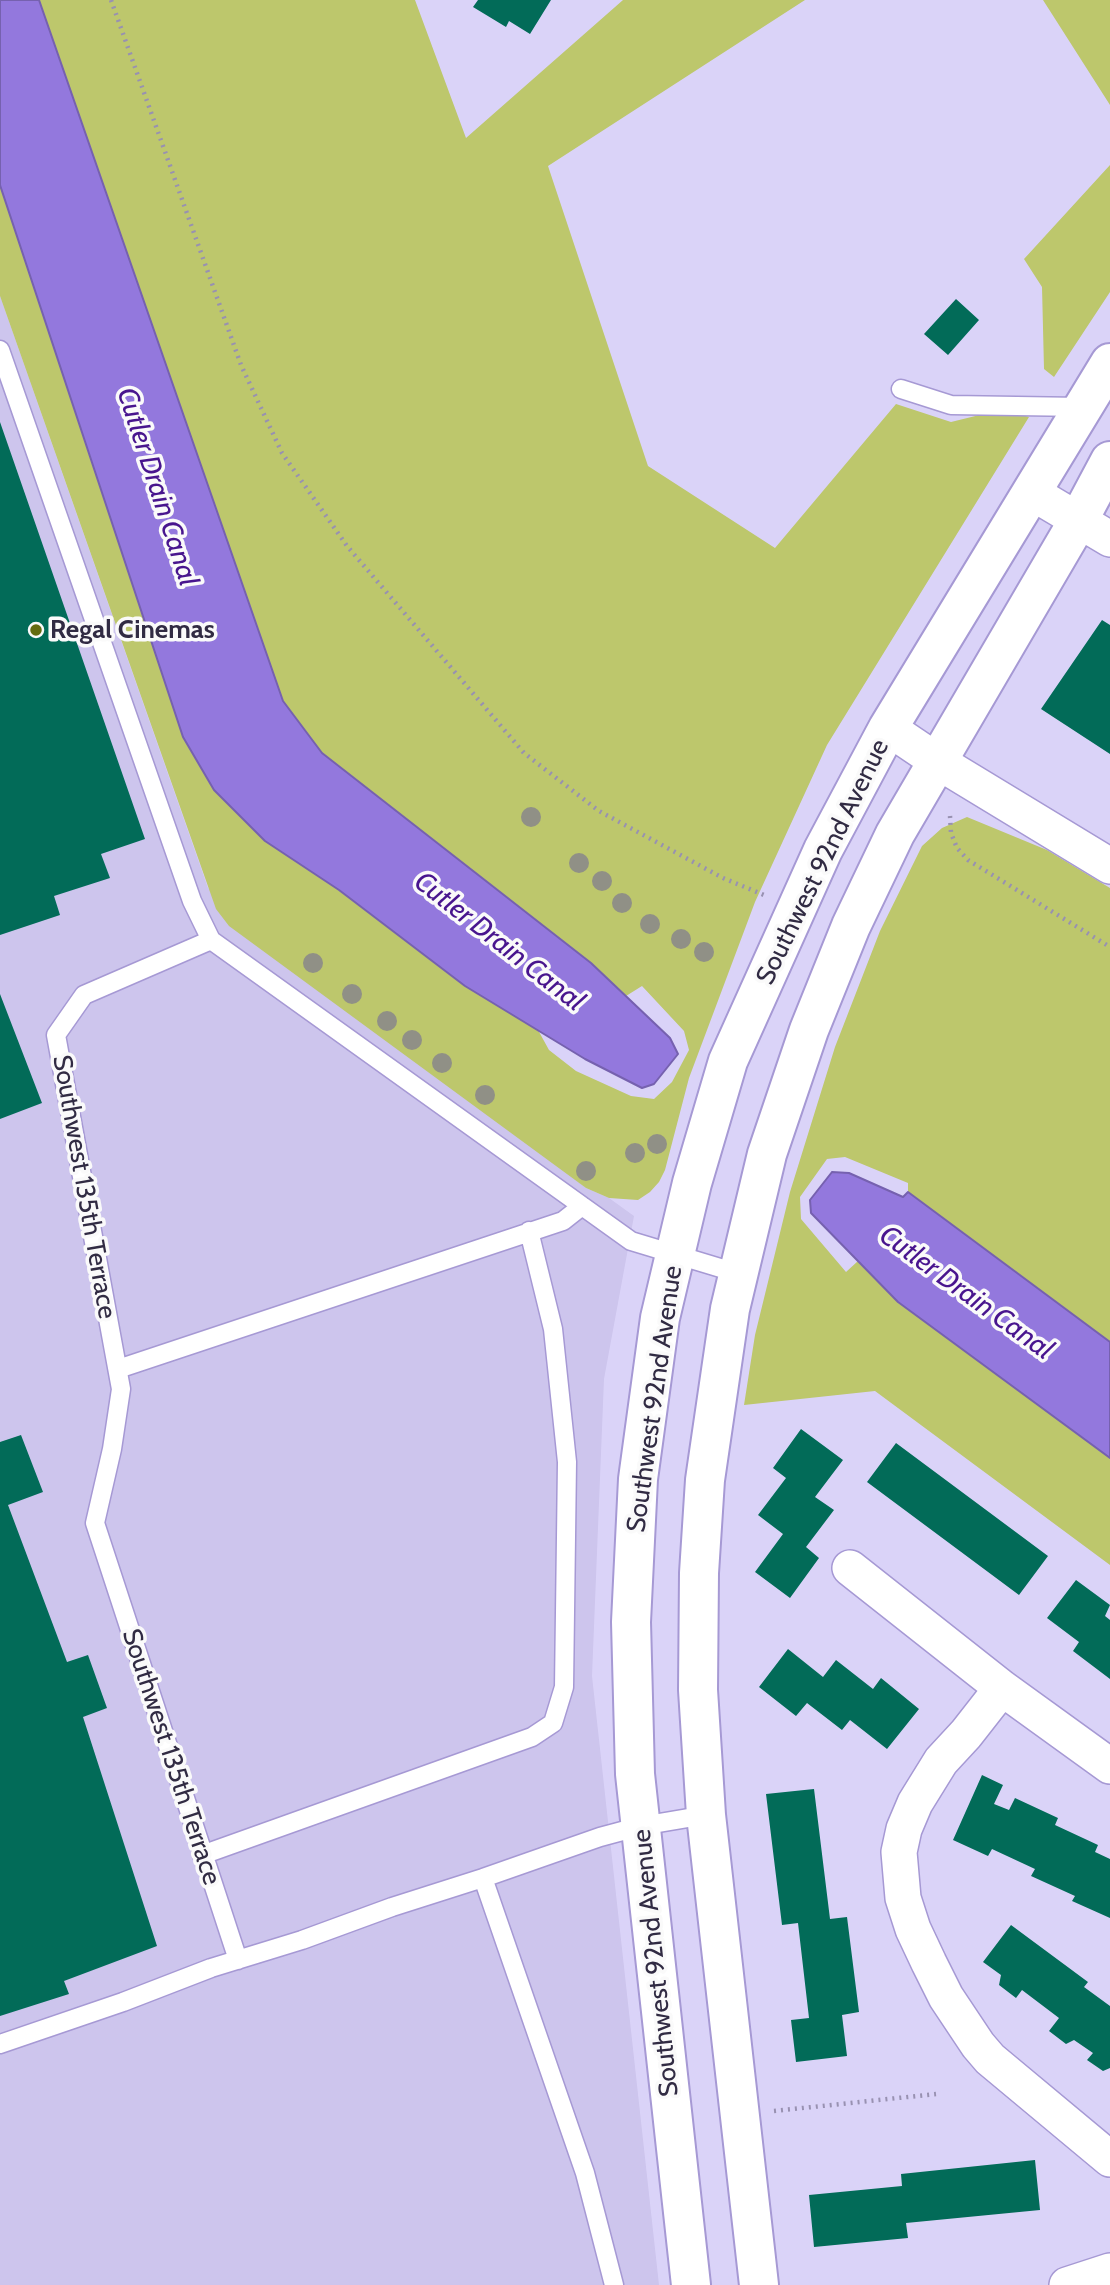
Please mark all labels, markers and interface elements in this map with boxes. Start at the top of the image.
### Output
water label: Cutler Drain Canal [109,384,205,590]
place label: Regal Cinemas [50,614,215,646]
marker: Regal Cinemas [28,622,44,638]
street label: Southwest 92nd Avenue [750,734,896,990]
water label: Cutler Drain Canal [407,865,591,1019]
street label: Southwest 135th Terrace [45,1053,123,1321]
water label: Cutler Drain Canal [873,1219,1059,1367]
street label: Southwest 92nd Avenue [621,1264,689,1534]
street label: Southwest 135th Terrace [115,1625,227,1889]
street label: Southwest 92nd Avenue [626,1828,686,2098]

